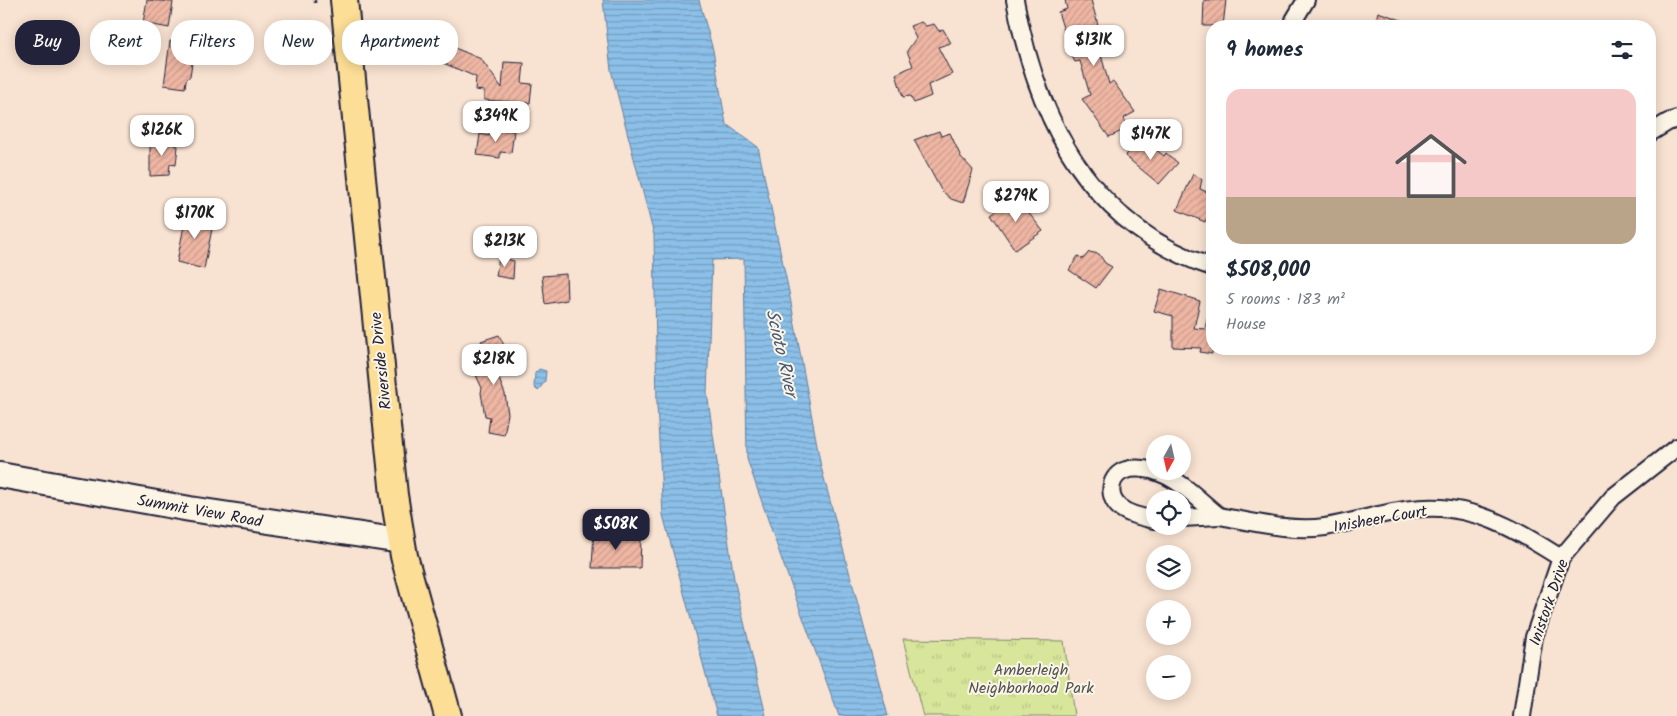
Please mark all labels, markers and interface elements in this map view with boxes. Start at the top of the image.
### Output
chip: Buy [15,20,80,65]
chip: Rent [90,20,161,65]
chip: Filters [171,20,254,65]
chip: New [264,20,332,65]
chip: Apartment [342,20,458,65]
pin: $131K [1059,24,1129,67]
text: $131K [1075,28,1113,53]
text: 9 homes [1226,34,1303,67]
icon: filters [1608,36,1636,64]
pin: $349K [461,100,531,143]
text: $349K [474,104,518,129]
pin: $126K [127,114,197,157]
text: $126K [141,118,183,143]
pin: $147K [1116,119,1186,161]
icon: home [1386,121,1476,211]
text: $147K [1131,122,1171,147]
pin: $279K [981,180,1051,223]
text: $279K [994,184,1038,209]
pin: $170K [160,198,230,240]
text: $170K [175,201,215,226]
pin: $213K [470,226,540,268]
text: $213K [484,229,526,254]
text: $508,000 [1226,254,1310,287]
text: 5 rooms · 183 m² [1226,287,1345,312]
water label: Scioto River [756,307,806,404]
street label: Riverside Drive [364,311,399,411]
text: House [1226,312,1266,337]
pin: $218K [459,344,529,386]
text: $218K [473,347,515,372]
north arrow [1146,435,1191,480]
map controls [1146,435,1191,700]
street label: Summit View Road [135,488,265,535]
button: locate [1146,490,1191,535]
street label: Inisheer Court [1331,499,1430,540]
pin: $508K [581,508,651,551]
text: $508K [594,512,638,537]
button: layers [1146,545,1191,590]
street label: Inistork Drive [1523,556,1576,649]
button: + [1146,600,1191,645]
button: − [1146,655,1191,700]
park label: Amberleigh Neighborhood Park [968,658,1094,701]

